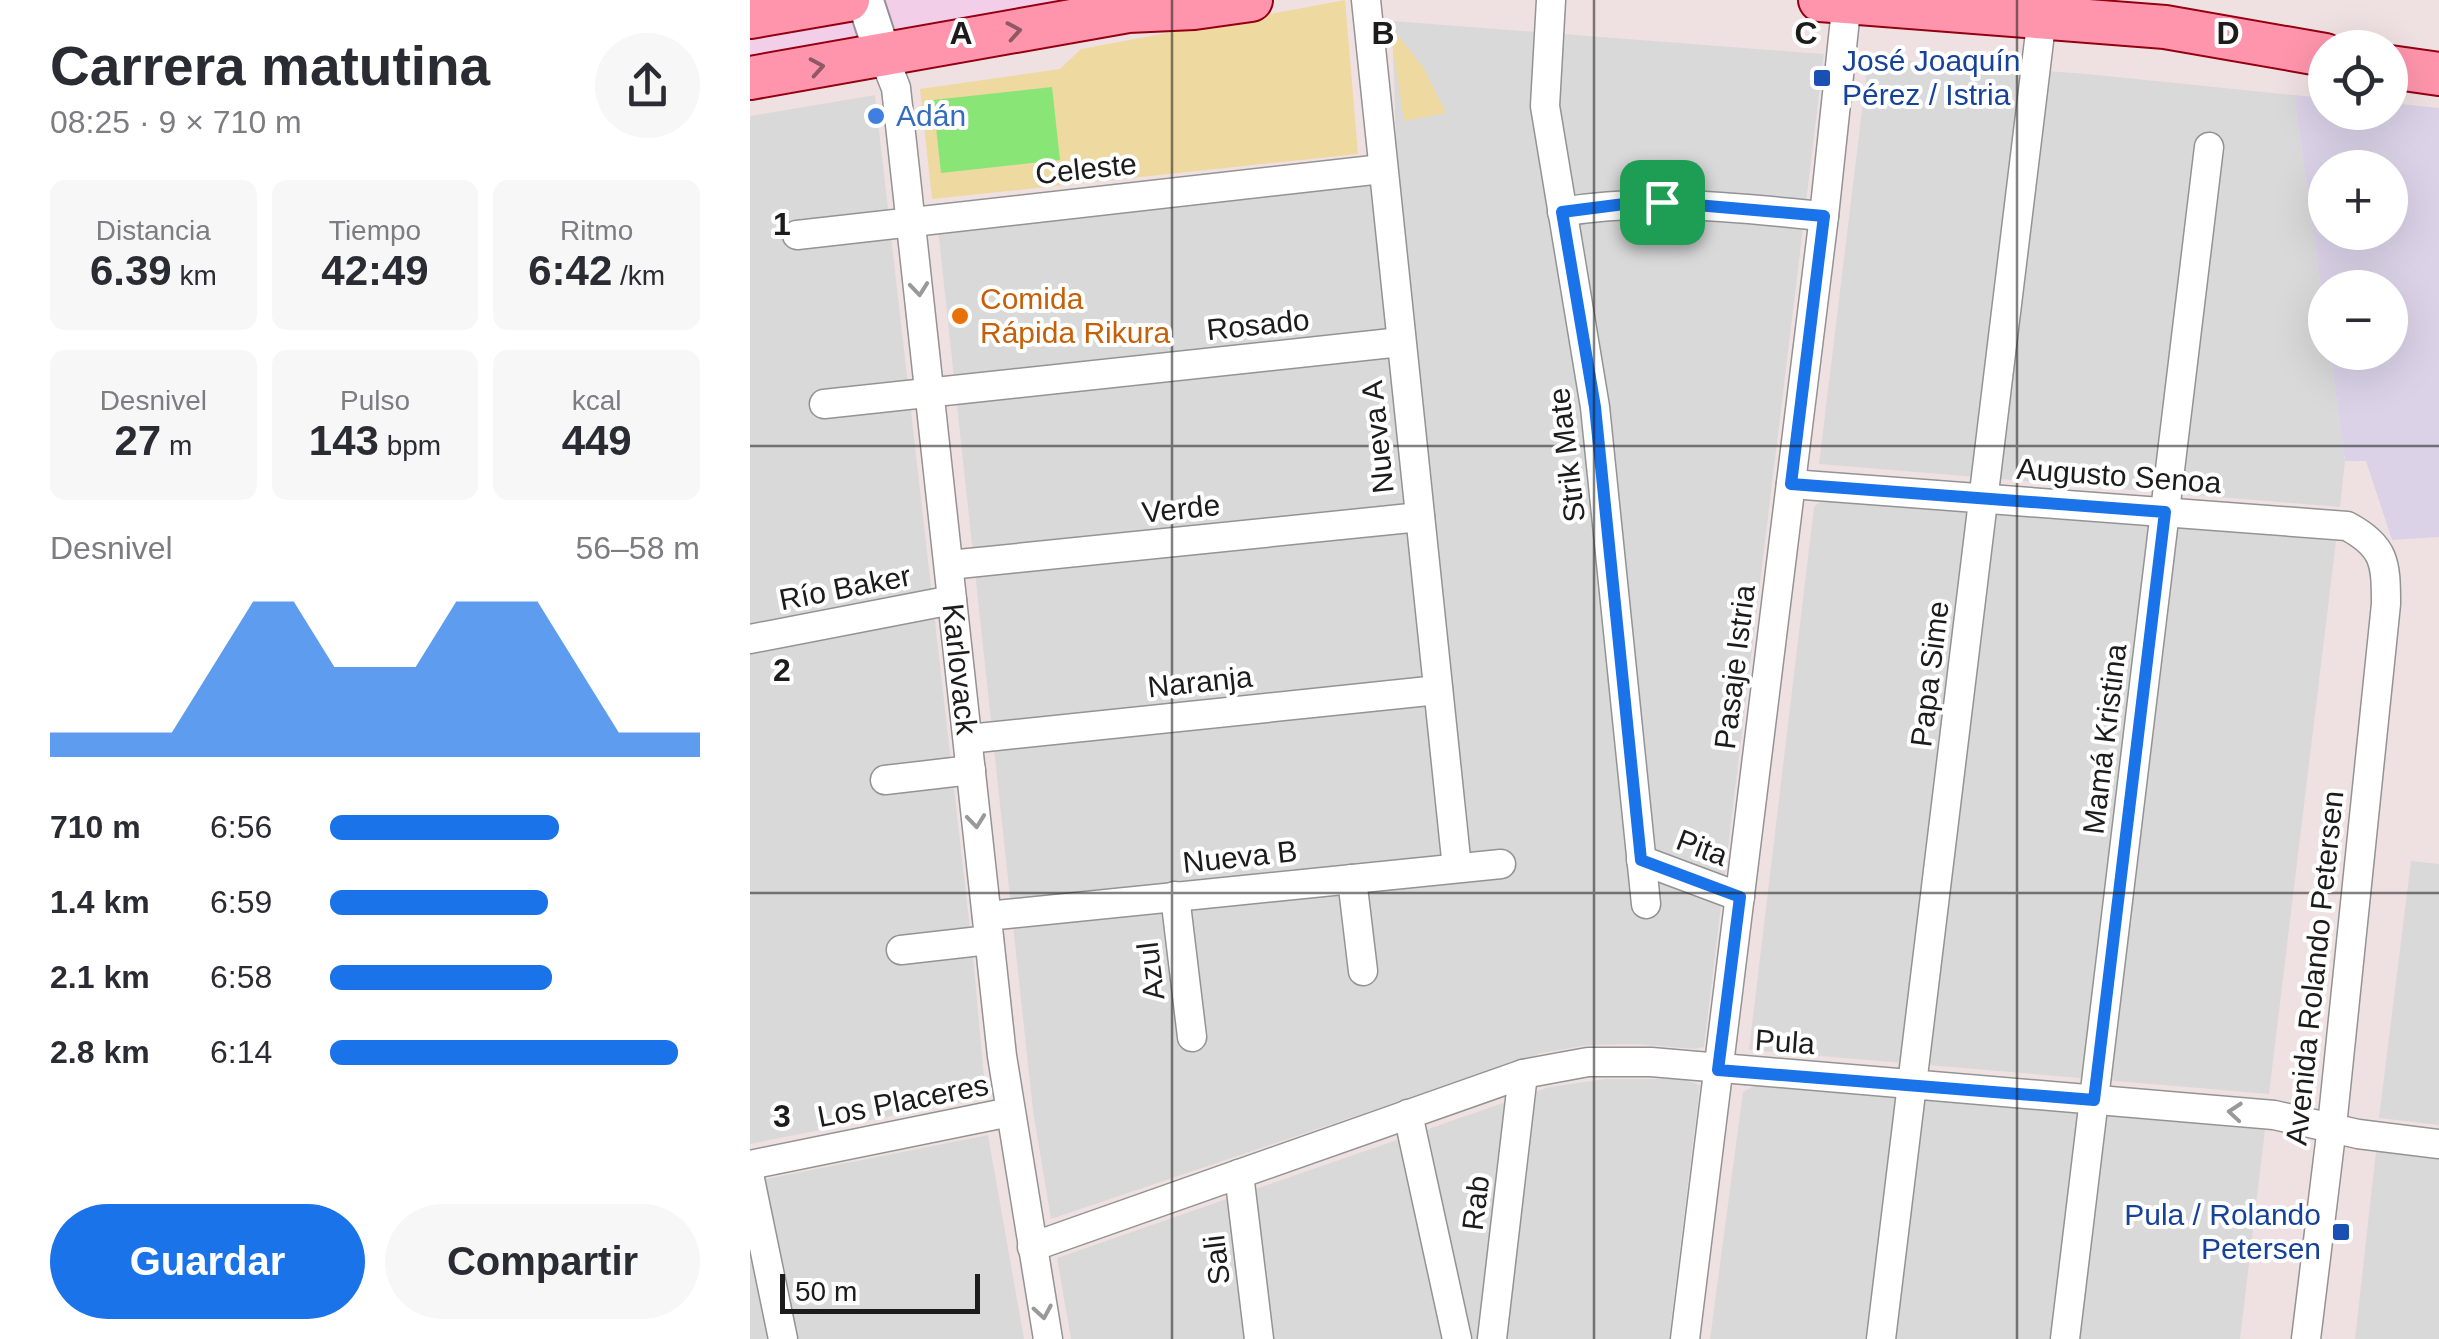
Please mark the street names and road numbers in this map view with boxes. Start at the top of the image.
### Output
street label: Celeste [1034,147,1138,190]
street label: Rosado [1205,303,1311,346]
street label: Nueva A [1355,379,1400,495]
street label: Strik Mate [1542,386,1591,524]
street label: Augusto Senoa [2016,452,2223,499]
street label: Verde [1140,488,1222,529]
street label: Río Baker [776,559,914,616]
street label: Pasaje Istria [1708,583,1761,751]
street label: Papa Sime [1904,599,1955,749]
street label: Karlovack [937,602,984,737]
street label: Mamá Kristina [2076,641,2133,836]
street label: Naranja [1146,660,1254,703]
street label: Avenida Rolando Petersen [2279,789,2350,1147]
street label: Pita [1672,823,1733,872]
street label: Nueva B [1181,834,1299,879]
street label: Azul [1131,940,1170,1002]
street label: Pula [1754,1023,1816,1060]
street label: Los Placeres [815,1068,991,1133]
street label: Rab [1456,1174,1495,1232]
street label: Sali [1197,1233,1236,1287]

